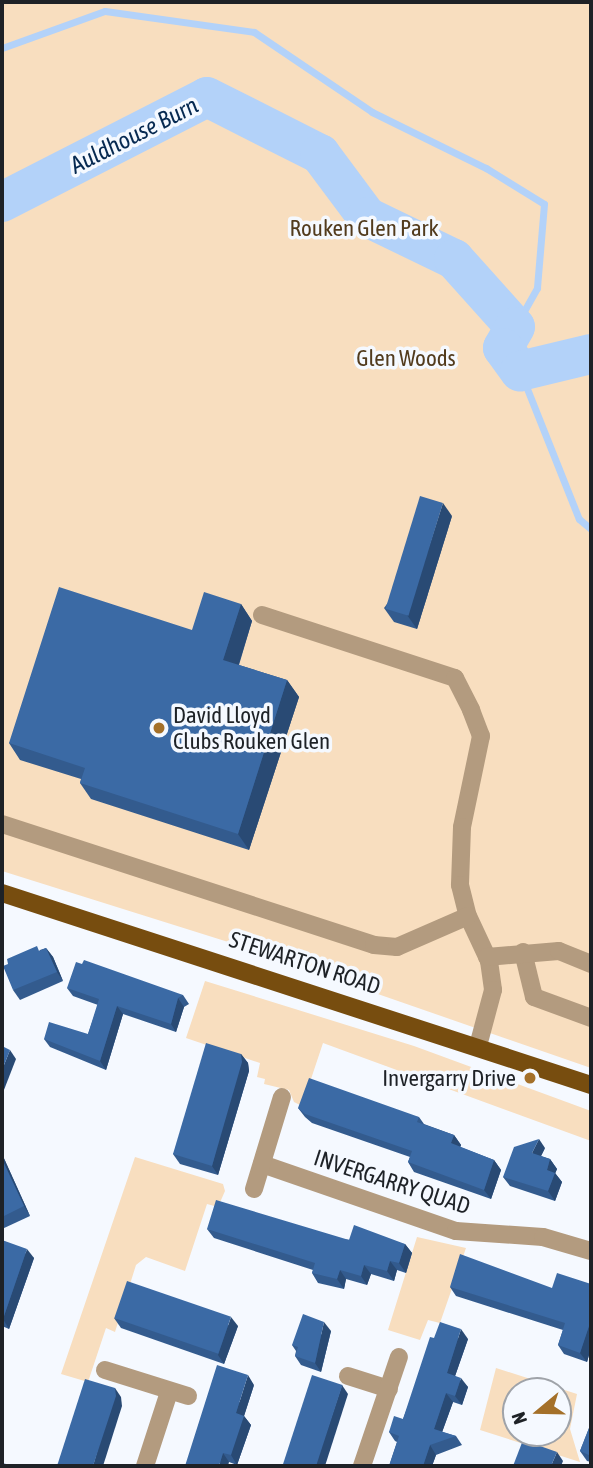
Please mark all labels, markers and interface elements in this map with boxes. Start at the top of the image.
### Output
water label: Auldhouse Burn [65,90,203,180]
park label: Rouken Glen Park [289,214,439,242]
park label: Glen Woods [356,344,456,372]
place label: David Lloyd Clubs Rouken Glen [173,701,330,755]
marker: David Lloyd Clubs Rouken Glen [151,720,167,736]
street label: STEWARTON ROAD [226,926,384,1000]
place label: Invergarry Drive [382,1064,516,1092]
marker: Invergarry Drive [522,1070,538,1086]
street label: INVERGARRY QUAD [310,1144,474,1220]
north arrow [502,1377,572,1447]
text: N [507,1409,531,1427]

